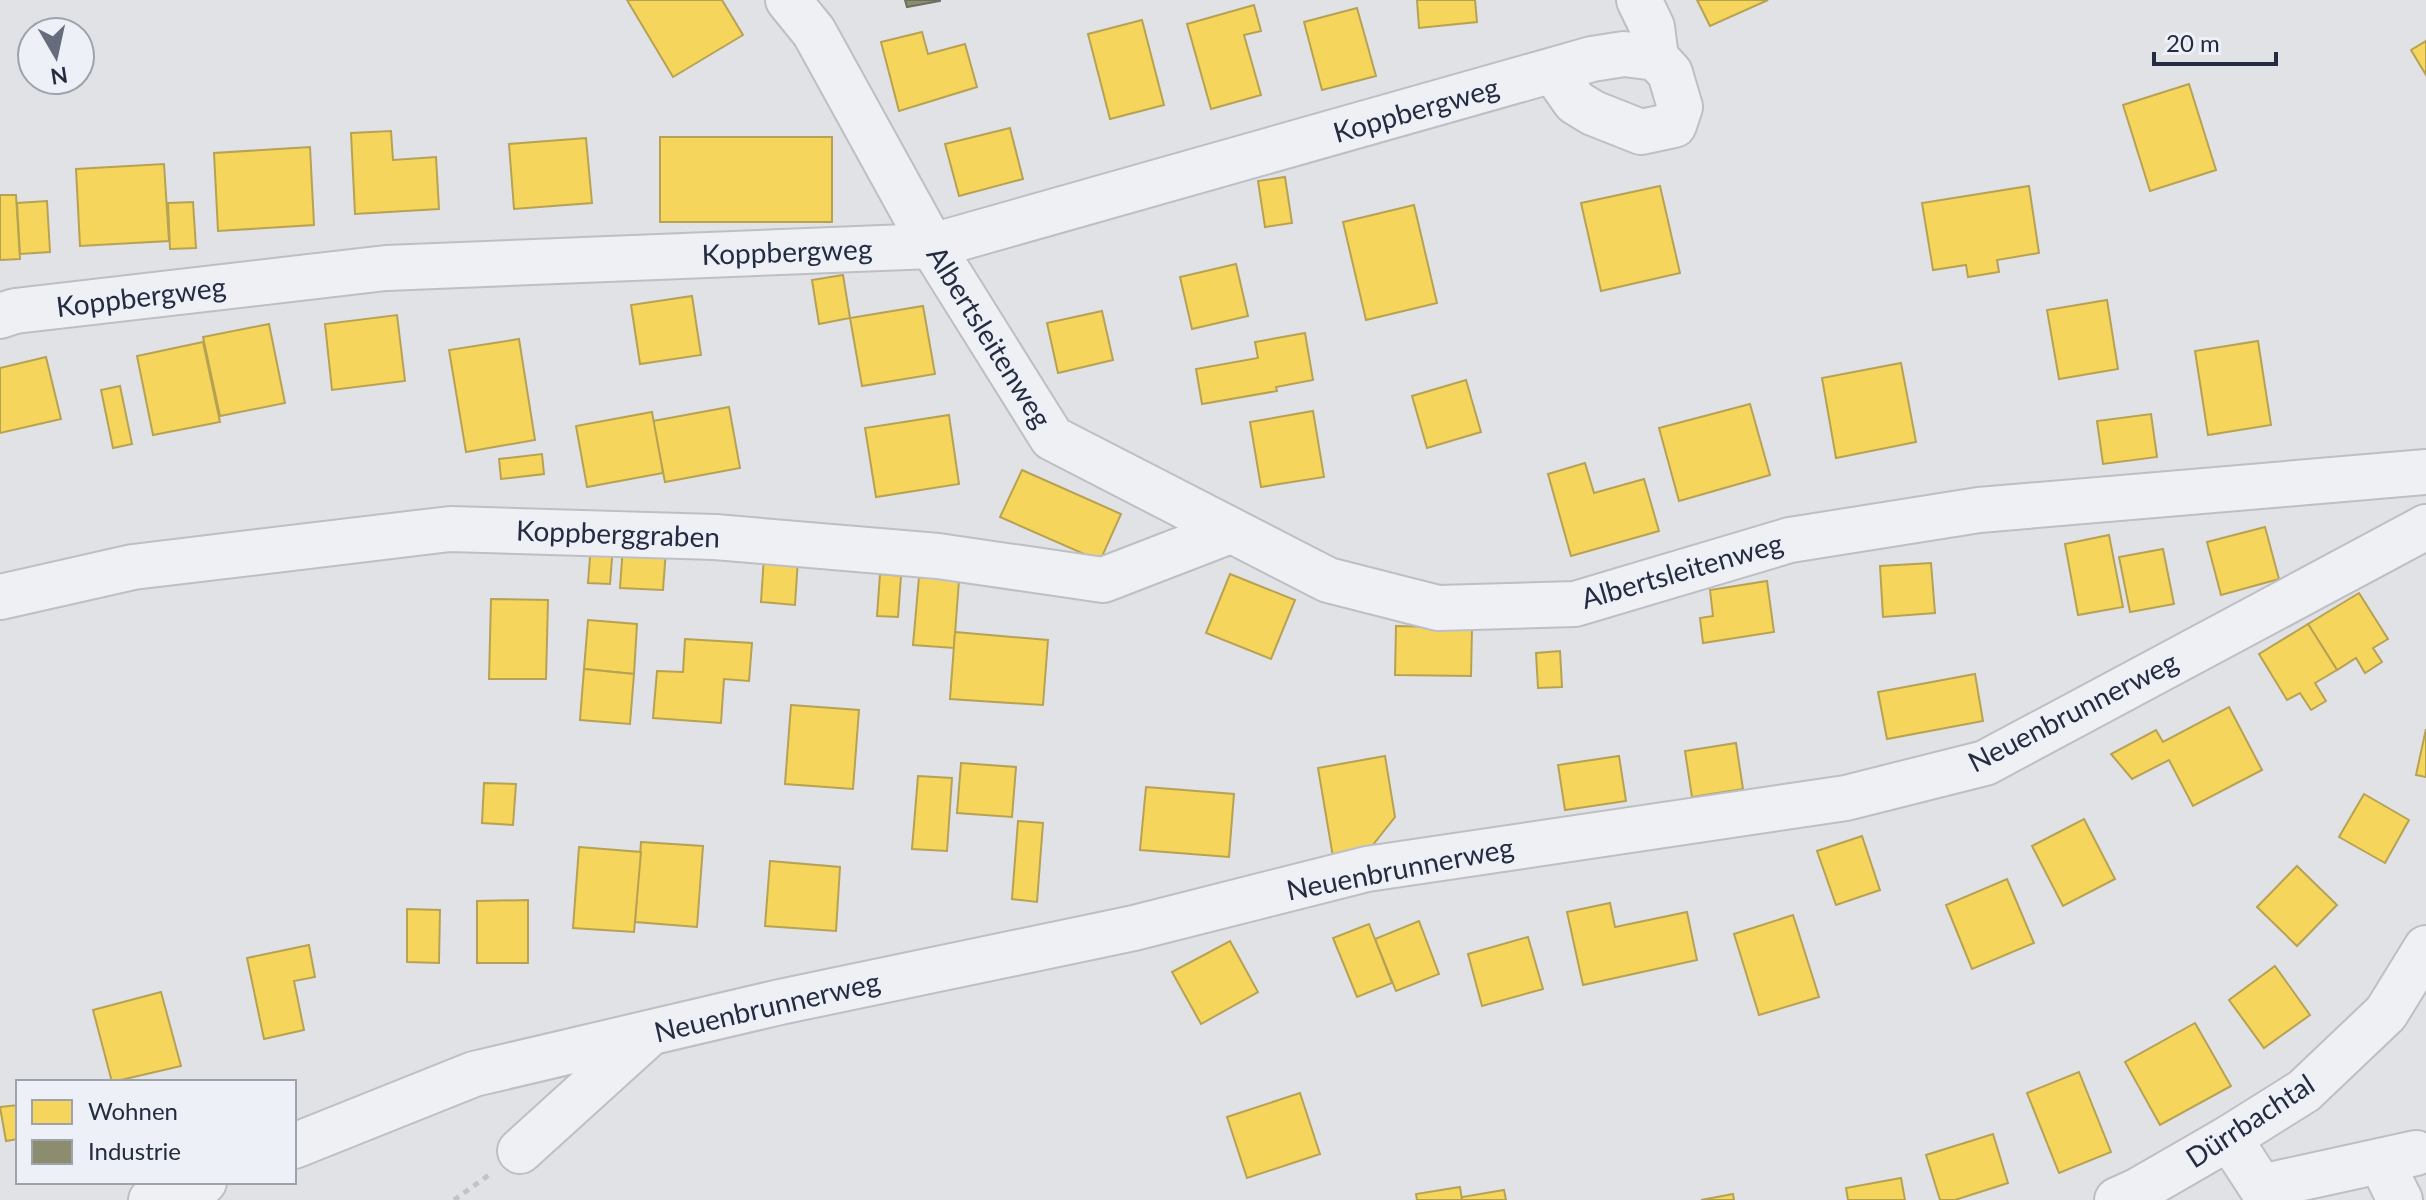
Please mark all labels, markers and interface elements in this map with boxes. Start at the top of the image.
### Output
north arrow [16,16,96,96]
scale bar [2154,16,2276,66]
text: 20 m [2166,28,2220,57]
text: N [49,62,70,91]
street label: Koppbergweg [1329,69,1503,149]
street label: Koppbergweg [701,231,873,271]
street label: Albertsleitenweg [920,239,1059,434]
street label: Koppbergweg [54,269,228,323]
street label: Koppberggraben [515,512,721,554]
street label: Albertsleitenweg [1577,525,1786,615]
street label: Neuenbrunnerweg [1962,644,2183,779]
street label: Neuenbrunnerweg [1283,829,1516,907]
street label: Neuenbrunnerweg [651,964,883,1049]
street label: Dürrbachtal [2179,1066,2320,1174]
legend [16,1080,296,1184]
text: Wohnen [88,1096,178,1125]
text: Industrie [88,1136,181,1165]

